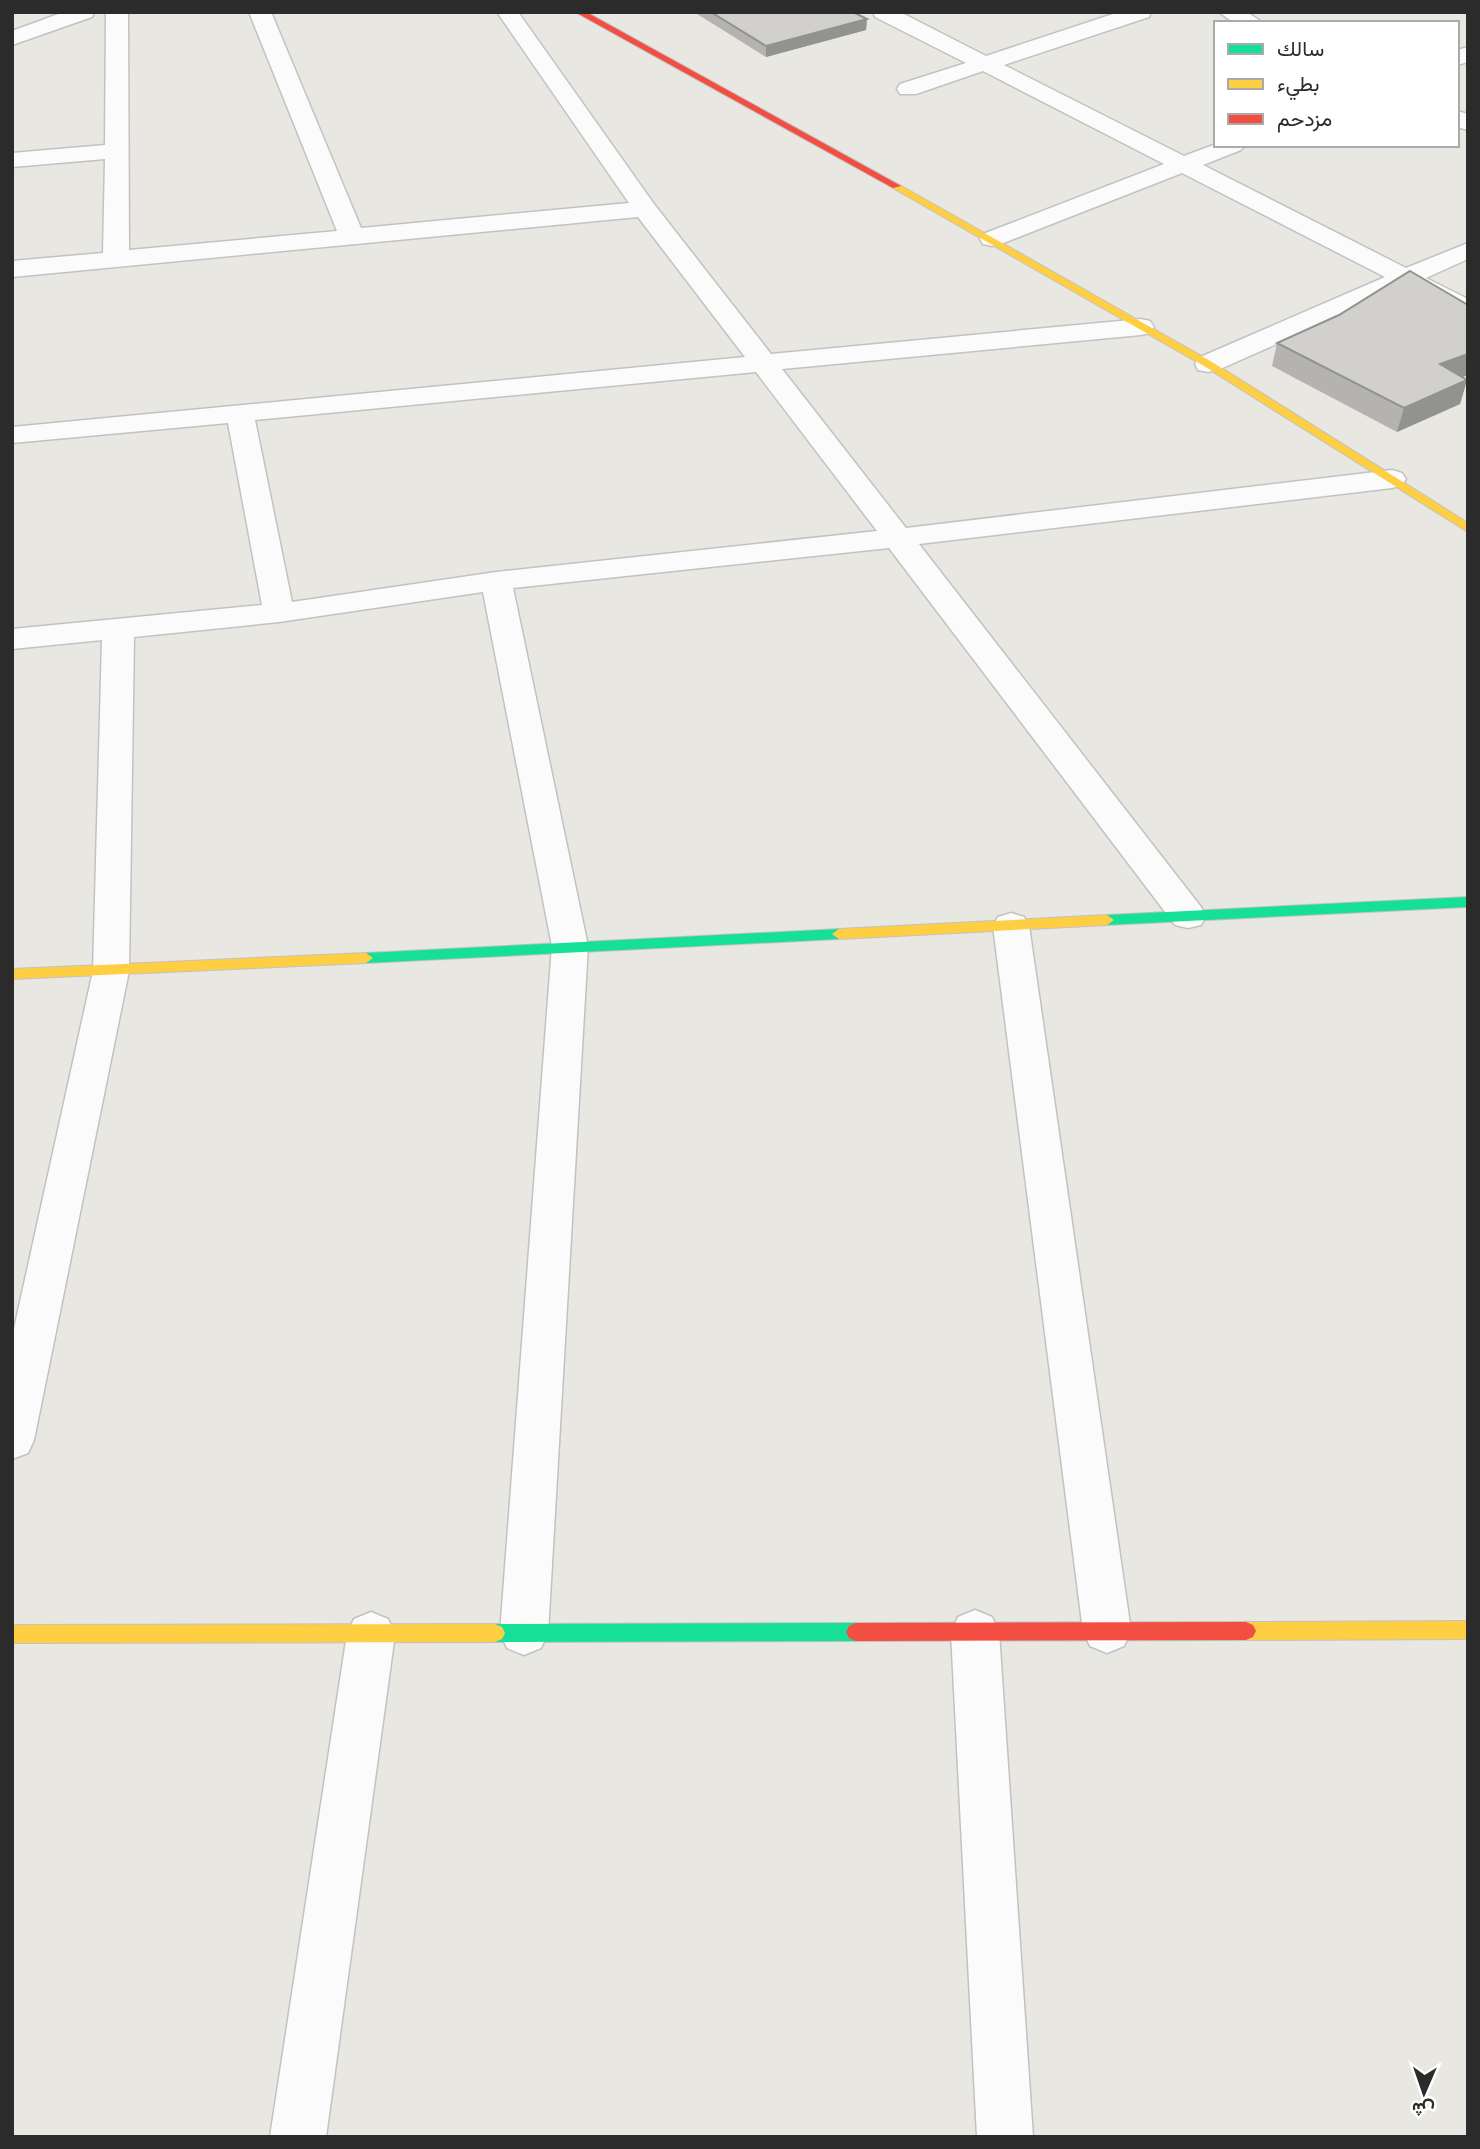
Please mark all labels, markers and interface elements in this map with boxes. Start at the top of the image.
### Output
legend [1214,21,1459,147]
text: سالك [1277,35,1324,62]
text: بطيء [1277,70,1320,101]
text: مزدحم [1277,105,1332,133]
north arrow [1389,2058,1459,2128]
text: ش [1411,2097,1435,2122]

